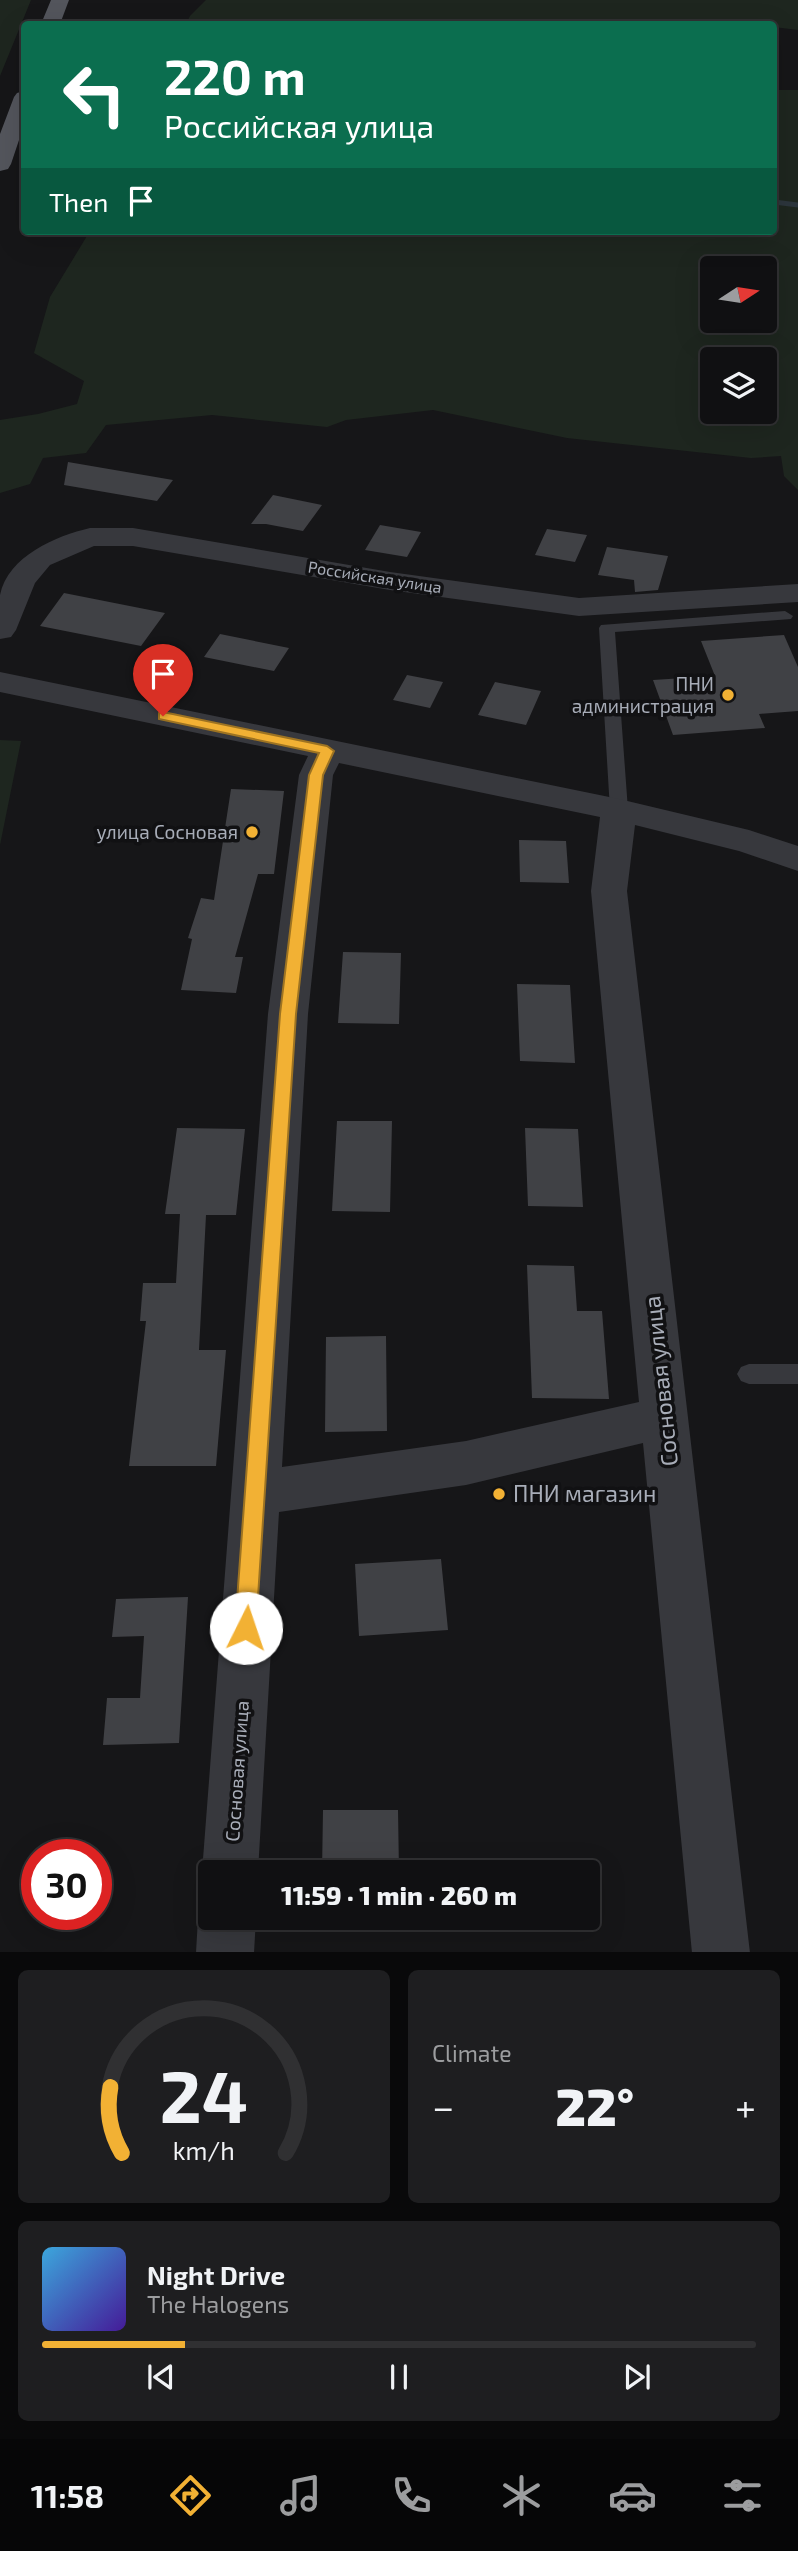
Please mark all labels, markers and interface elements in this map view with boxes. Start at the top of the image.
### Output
text: 220 m [164,46,306,105]
icon: left [49,49,140,140]
text: Российская улица [164,106,434,144]
icon: arrive [122,182,160,220]
text: Then [49,186,108,217]
north arrow [700,256,777,332]
map controls [700,256,777,424]
button: layers [700,347,777,424]
street label: Российская улица [307,557,443,597]
pin [133,644,193,716]
icon: arrive [144,655,182,693]
place label: ПНИ администрация [572,672,714,717]
marker: ПНИ администрация [720,687,736,703]
place label: улица Сосновая [97,820,238,844]
marker: улица Сосновая [244,824,260,840]
street label: Сосновая улица [637,1294,684,1468]
place label: ПНИ магазин [513,1479,656,1507]
marker: ПНИ магазин [491,1486,507,1502]
position arrow [209,1591,283,1665]
street label: Сосновая улица [220,1700,254,1842]
speed limit sign: 30 [21,1839,112,1930]
text: 11:59 · 1 min · 260 m [281,1879,517,1910]
text: Climate [432,2039,512,2067]
text: 24 [160,2050,248,2138]
text: 22° [555,2074,634,2136]
text: − [432,2083,454,2129]
text: + [735,2083,756,2129]
text: km/h [173,2134,235,2164]
text: Night Drive [147,2259,285,2290]
text: The Halogens [147,2290,289,2318]
icon: previous [142,2358,180,2396]
icon: pause [380,2358,418,2396]
icon: next [618,2358,656,2396]
icon: directions [166,2471,215,2520]
icon: music [276,2471,325,2520]
icon: phone [387,2471,436,2520]
icon: climate [497,2471,546,2520]
icon: car [608,2471,657,2520]
icon: filters [718,2471,767,2520]
text: 11:58 [31,2476,104,2514]

